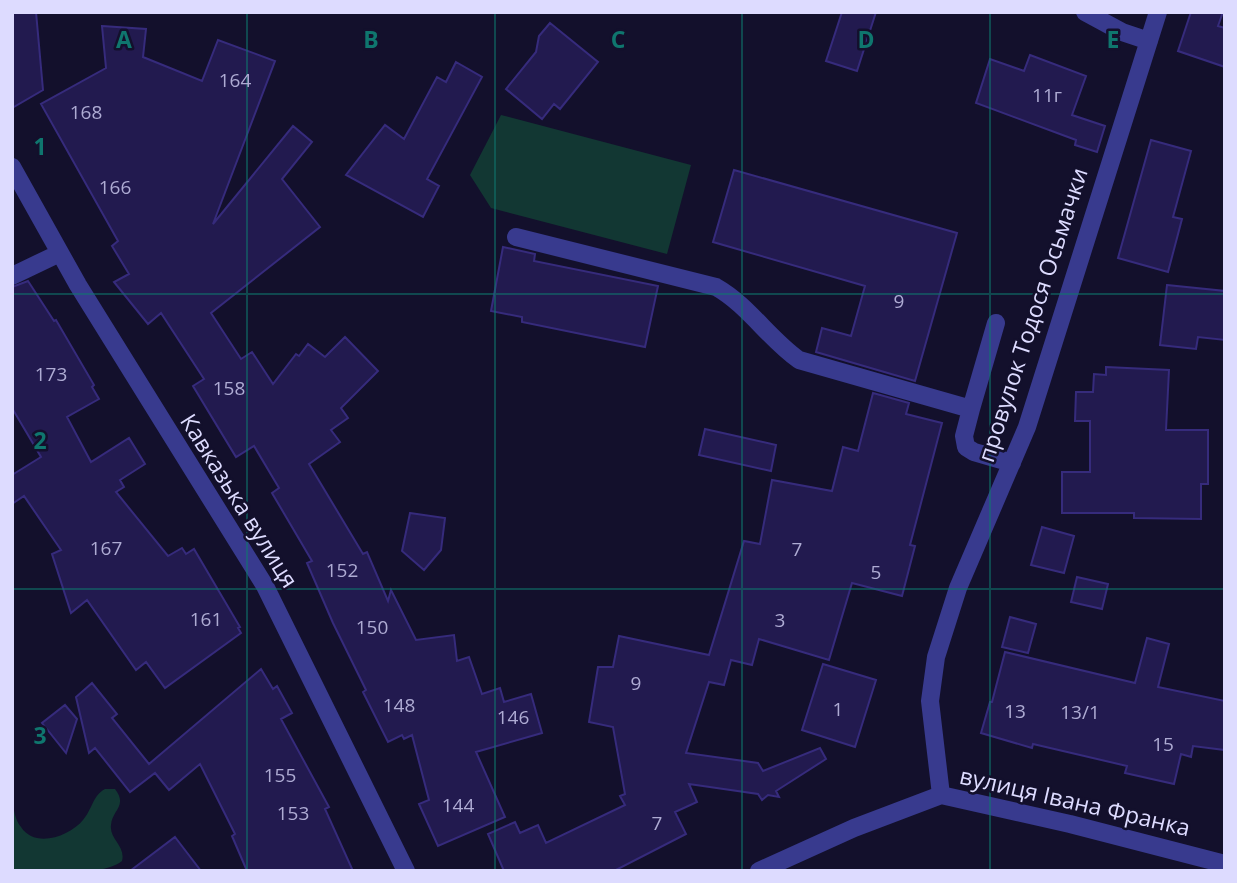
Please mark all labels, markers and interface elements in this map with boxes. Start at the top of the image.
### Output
text: A [116,23,132,55]
text: B [363,23,379,55]
text: C [611,23,625,55]
text: D [857,23,875,55]
text: E [1107,23,1119,55]
house number: 164 [219,67,251,93]
house number: 11г [1032,82,1062,108]
house number: 168 [70,99,102,125]
text: 1 [33,130,47,162]
street label: провулок Тодося Осьмачки [969,163,1095,466]
house number: 166 [99,174,131,200]
house number: 9 [894,288,904,314]
house number: 173 [35,361,67,387]
house number: 158 [213,375,245,401]
street label: Кавказька вулиця [173,407,306,594]
text: 2 [33,424,47,456]
house number: 167 [90,535,122,561]
house number: 7 [792,536,802,562]
house number: 152 [326,557,358,583]
house number: 5 [871,559,881,585]
house number: 161 [190,606,222,632]
house number: 3 [775,607,785,633]
house number: 150 [356,614,388,640]
house number: 9 [631,670,641,696]
house number: 148 [383,692,415,718]
house number: 1 [833,696,843,722]
house number: 13 [1004,698,1026,724]
house number: 13/1 [1060,699,1100,725]
house number: 146 [497,704,529,730]
text: 3 [33,719,47,751]
house number: 15 [1152,731,1174,757]
street label: вулиця Івана Франка [957,759,1194,843]
house number: 155 [264,762,296,788]
house number: 144 [442,792,474,818]
house number: 153 [277,800,309,826]
house number: 7 [652,810,662,836]

